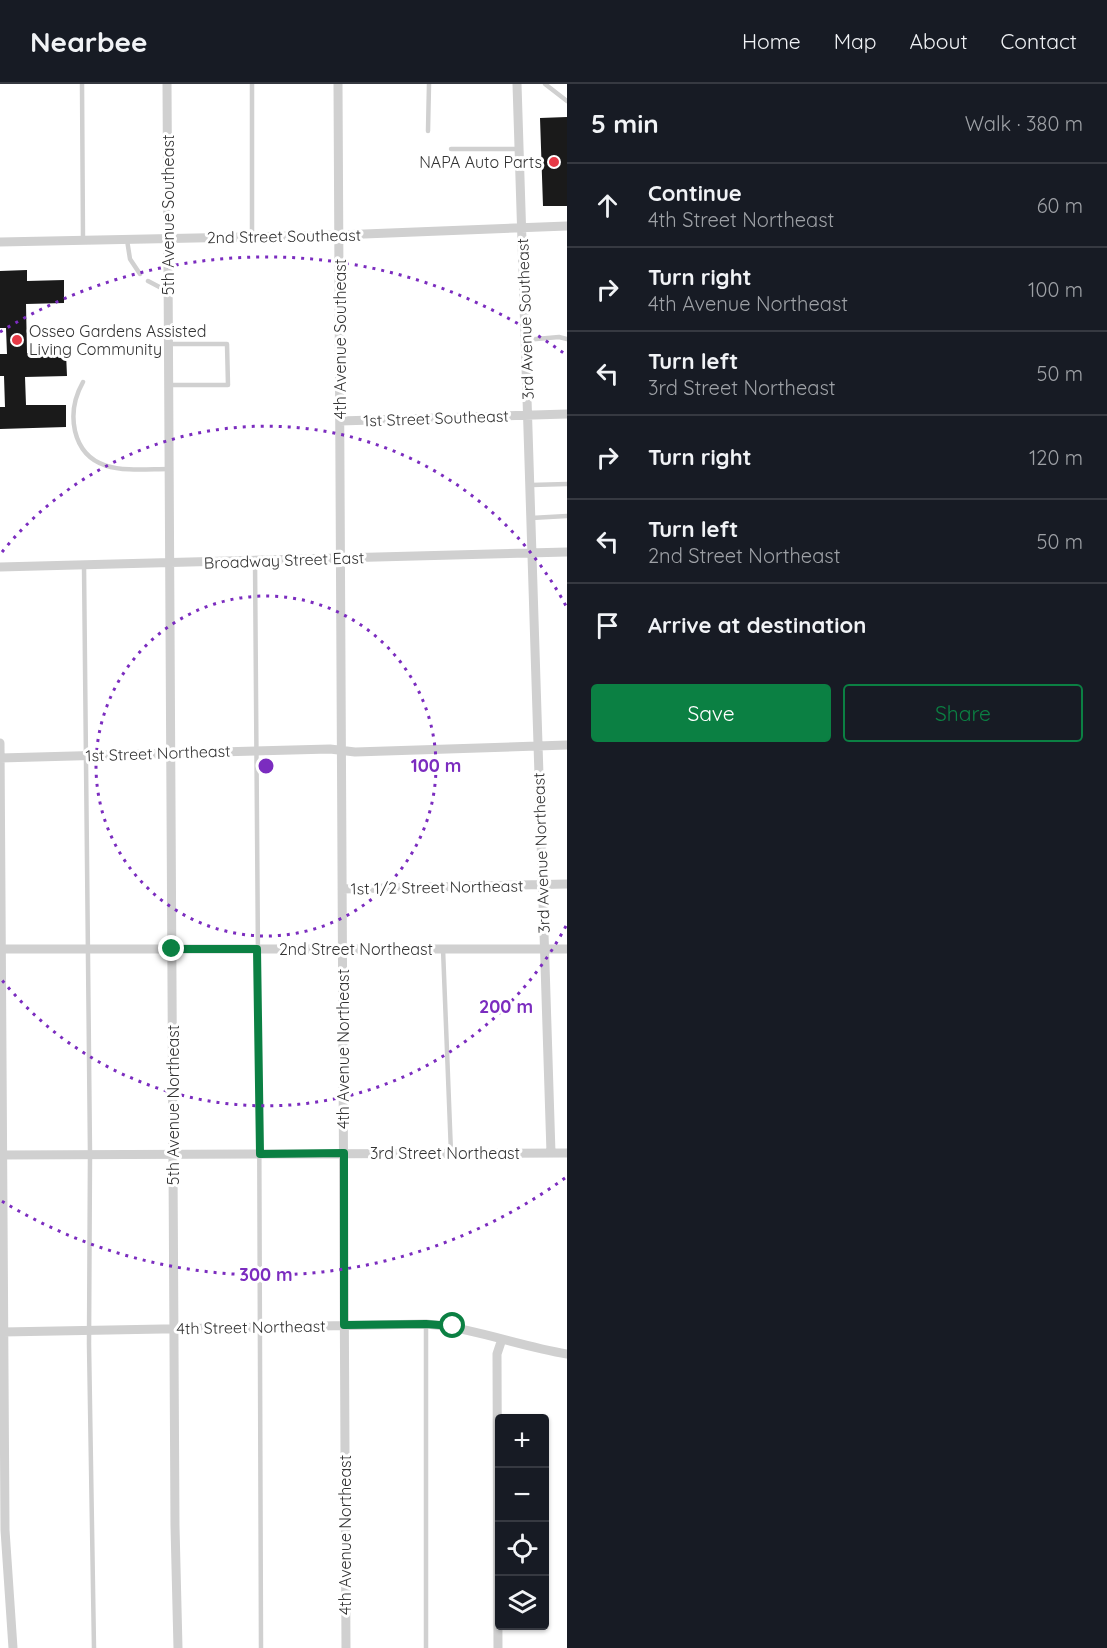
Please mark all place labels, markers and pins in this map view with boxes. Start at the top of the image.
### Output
place label: NAPA Auto Parts [419,152,542,172]
marker: NAPA Auto Parts [547,155,561,169]
place label: Osseo Gardens Assisted Living Community [29,321,206,359]
marker: Osseo Gardens Assisted Living Community [10,333,24,347]
centre of rings [256,756,276,776]

